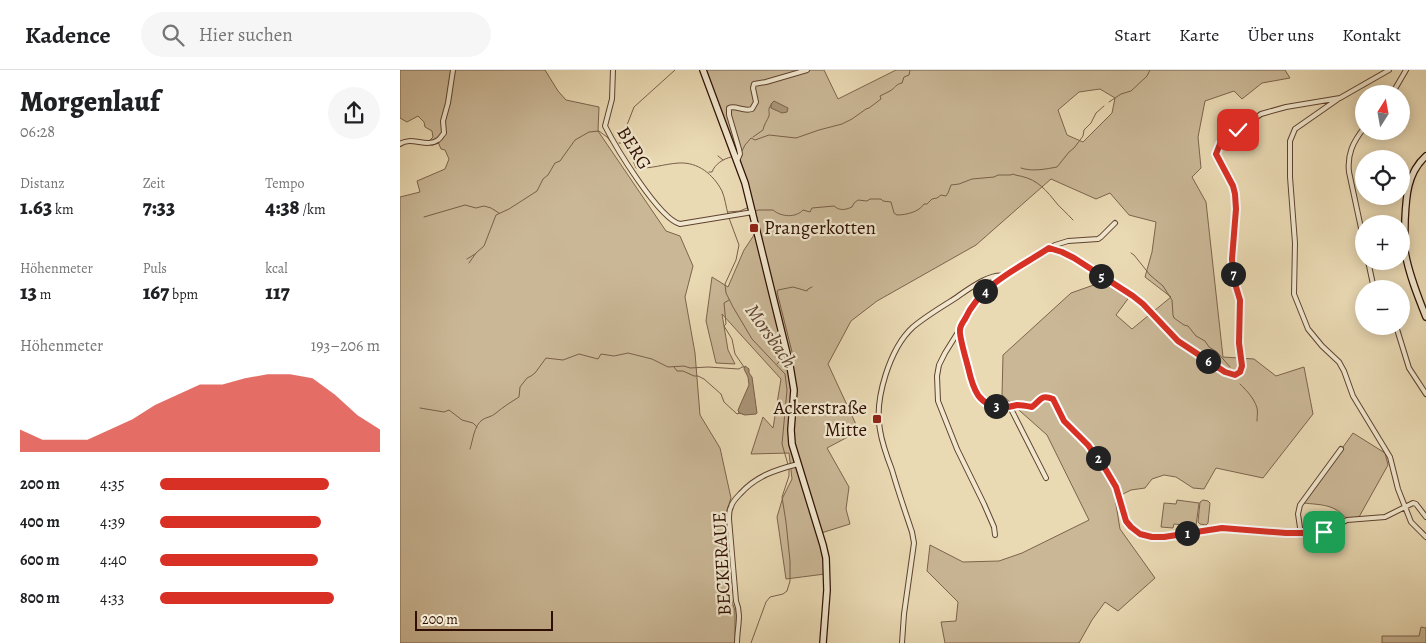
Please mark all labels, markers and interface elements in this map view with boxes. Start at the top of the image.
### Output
search box [141,12,491,57]
text: Kadence [25,19,111,51]
icon: search [159,21,187,49]
text: Hier suchen [199,22,293,48]
text: Start [1114,23,1151,47]
text: Karte [1179,23,1219,47]
text: Über uns [1247,23,1314,47]
text: Kontakt [1342,23,1401,47]
text: Morgenlauf [20,83,160,121]
north arrow [1355,85,1410,140]
map controls [1355,85,1410,335]
button: share [328,87,380,139]
pin [1217,109,1259,151]
icon: check [1224,116,1252,144]
text: 06:28 [20,121,55,143]
street label: BERG [611,121,657,175]
button: locate [1355,150,1410,205]
text: Distanz [20,174,65,193]
text: Zeit [143,174,165,193]
text: Tempo [265,174,304,193]
text: 1.63 [20,193,52,221]
text: 7:33 [143,193,175,221]
text: 4:38 [265,193,300,221]
text: km [52,200,74,219]
text: /km [300,200,326,219]
place label: Prangerkotten [764,215,876,241]
button: + [1355,215,1410,270]
marker: Prangerkotten [748,222,760,234]
text: Höhenmeter [20,259,93,278]
text: Puls [143,259,167,278]
text: kcal [265,259,288,278]
pin: 7 [1220,262,1246,286]
pin: 5 [1088,264,1114,288]
text: 7 [1231,265,1236,284]
text: 5 [1099,267,1104,286]
text: 13 [20,278,37,306]
text: 167 [143,278,169,306]
text: 117 [265,278,290,306]
pin: 4 [972,278,998,304]
button: − [1355,280,1410,335]
text: 4 [982,282,989,301]
text: m [37,285,51,304]
text: bpm [169,285,198,304]
water label: Morsbach [739,299,803,373]
text: Höhenmeter [20,335,103,357]
text: 193–206 m [311,335,380,357]
pin: 6 [1196,348,1220,374]
text: 6 [1205,352,1212,371]
pin: 3 [984,394,1008,418]
place label: Ackerstraße Mitte [773,395,867,443]
text: 3 [993,397,1000,416]
marker: Ackerstraße Mitte [871,413,883,425]
pin: 2 [1086,446,1110,470]
text: 2 [1095,449,1102,468]
text: 200 m [20,473,60,495]
text: 4:35 [100,473,125,495]
text: 400 m [20,511,60,533]
text: 4:39 [100,511,125,533]
street label: BECKERAUE [706,511,738,617]
pin [1303,511,1345,553]
icon: arrive [1310,518,1338,546]
pin: 1 [1174,520,1200,546]
text: 1 [1185,524,1190,543]
text: 600 m [20,549,60,571]
text: 4:40 [100,549,127,571]
text: 800 m [20,587,60,609]
text: 4:33 [100,587,124,609]
scale bar [415,608,552,631]
text: 200 m [422,610,458,629]

